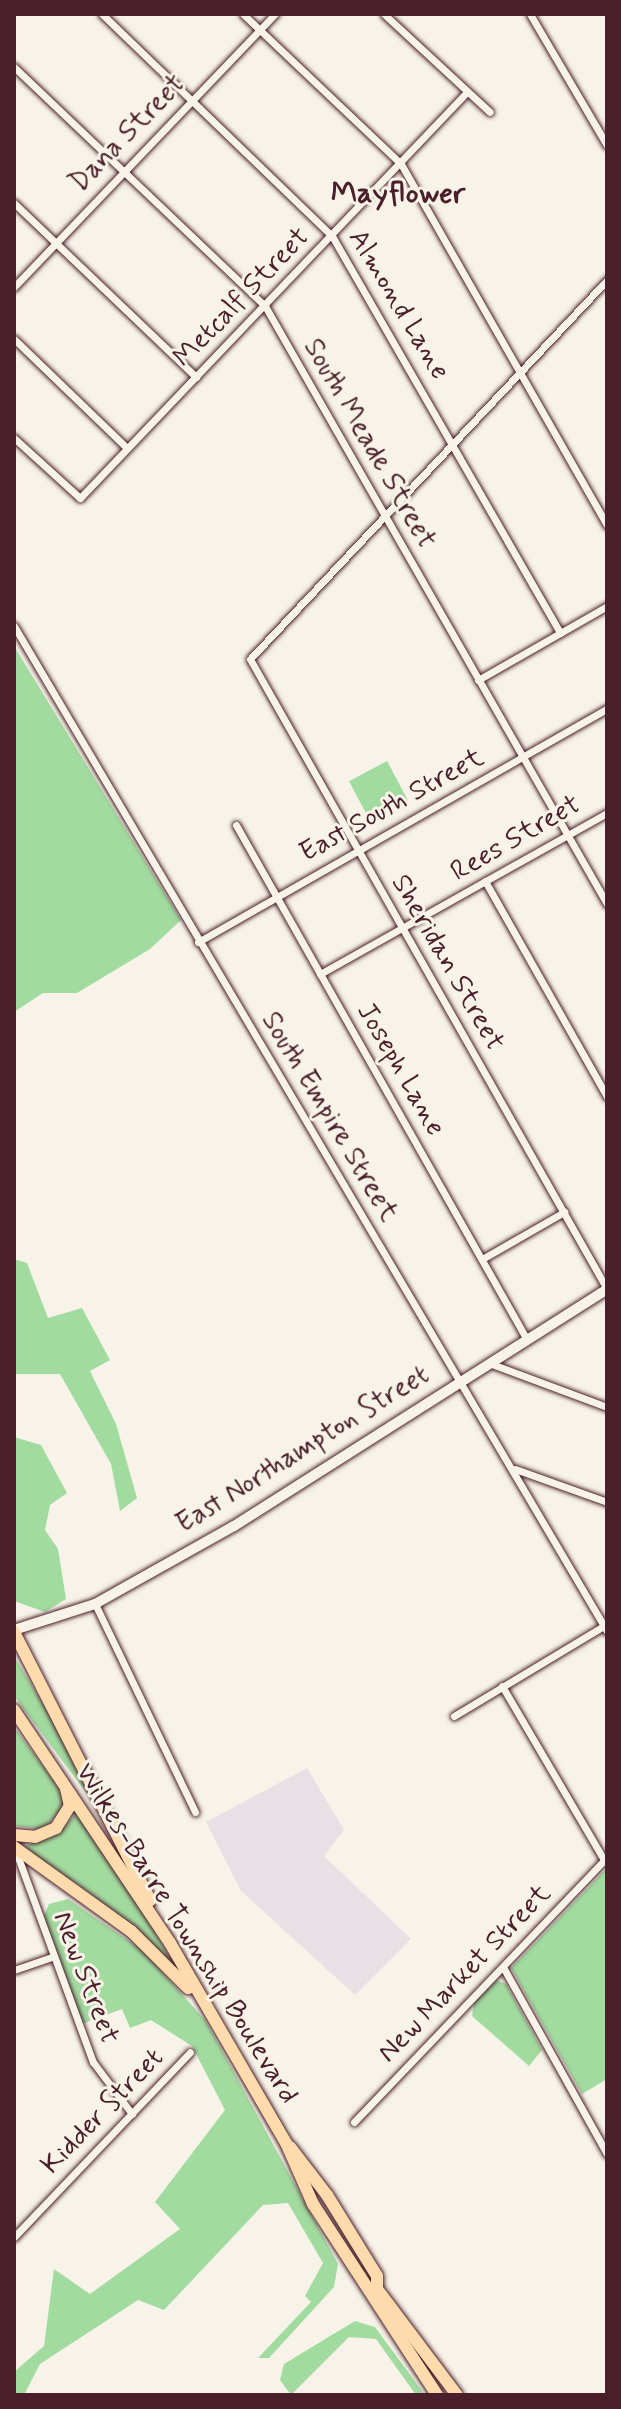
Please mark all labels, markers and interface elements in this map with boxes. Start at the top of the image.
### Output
street label: Dana Street [64,68,192,200]
district label: Mayflower [331,176,465,212]
street label: Metcalf Street [167,222,317,374]
street label: Almond Lane [341,225,455,385]
street label: South Meade Street [296,334,442,554]
street label: East South Street [294,741,490,871]
street label: Rees Street [446,789,586,889]
street label: Sheridan Street [383,870,511,1056]
street label: Joseph Lane [349,999,451,1141]
street label: South Empire Street [253,1006,405,1228]
street label: East Northampton Street [169,1357,437,1543]
street label: Wilkes-Barre Township Boulevard [68,1759,304,2109]
street label: New Market Street [370,1876,560,2072]
street label: New Street [45,1908,125,2048]
street label: Kidder Street [33,2040,173,2184]

